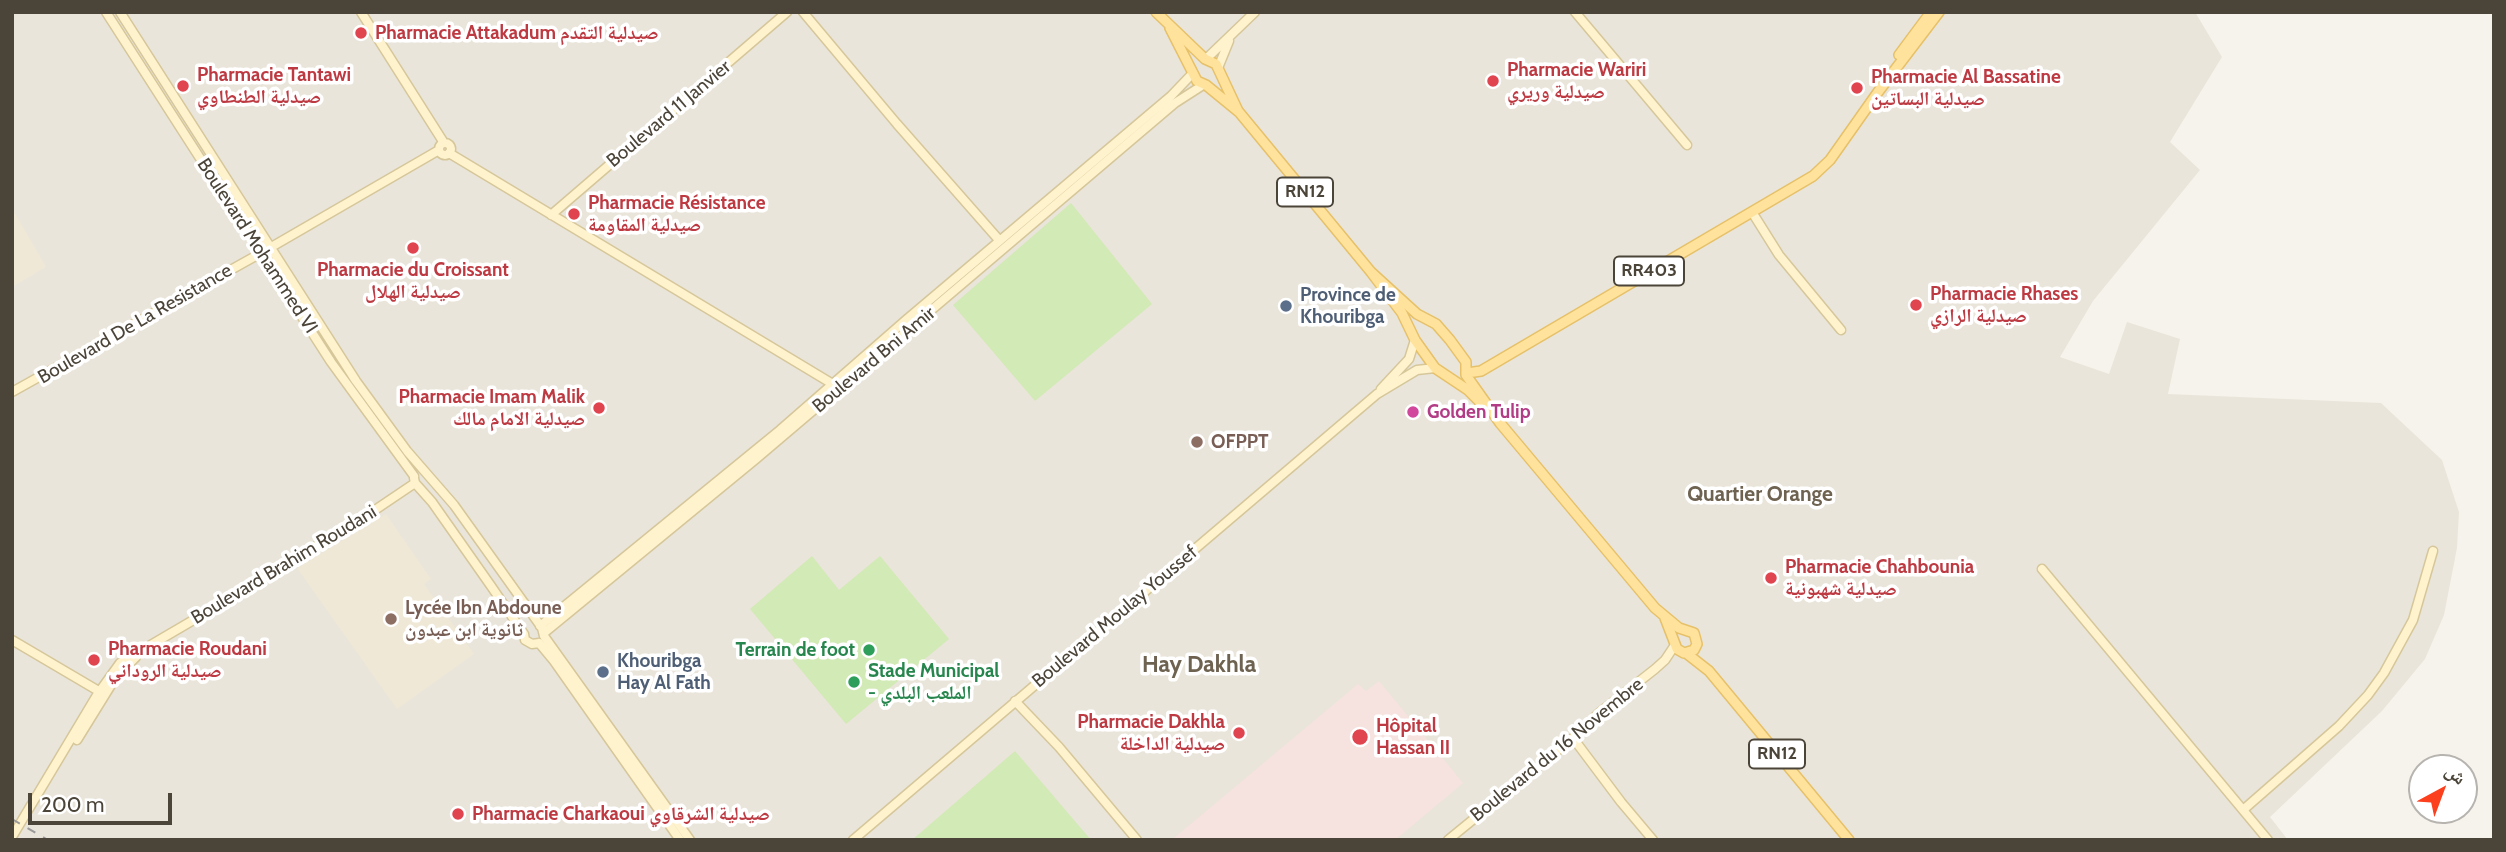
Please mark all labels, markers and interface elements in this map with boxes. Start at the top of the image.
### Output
place label: Pharmacie Attakadum صيدلية التقدم [375,22,659,44]
marker: Pharmacie Attakadum صيدلية التقدم [353,25,369,41]
street label: Boulevard 11 Janvier [602,56,736,172]
place label: Pharmacie Wariri صيدلية وريري [1507,59,1646,103]
place label: Pharmacie Tantawi صيدلية الطنطاوي [197,64,351,108]
place label: Pharmacie Al Bassatine صيدلية البساتين [1871,66,2061,110]
marker: Pharmacie Wariri صيدلية وريري [1485,73,1501,89]
marker: Pharmacie Tantawi صيدلية الطنطاوي [175,78,191,94]
marker: Pharmacie Al Bassatine صيدلية البساتين [1849,80,1865,96]
street label: Boulevard Mohammed VI [192,154,322,338]
road number: RN12 [1277,177,1333,206]
place label: Pharmacie Résistance صيدلية المقاومة [588,192,765,236]
marker: Pharmacie Résistance صيدلية المقاومة [566,206,582,222]
marker: Pharmacie du Croissant صيدلية الهلال [405,240,421,256]
road number: RR403 [1614,256,1684,286]
street label: Boulevard De La Resistance [34,259,236,389]
place label: Pharmacie du Croissant صيدلية الهلال [317,259,509,303]
place label: Pharmacie Rhases صيدلية الرازي [1930,283,2078,327]
place label: Province de Khouribga [1300,284,1396,328]
marker: Pharmacie Rhases صيدلية الرازي [1908,297,1924,313]
marker: Province de Khouribga [1278,298,1294,314]
street label: Boulevard Bni Amir [808,302,940,418]
place label: Pharmacie Imam Malik صيدلية الامام مالك [398,386,585,430]
marker: Pharmacie Imam Malik صيدلية الامام مالك [591,400,607,416]
place label: Golden Tulip [1427,401,1531,423]
marker: Golden Tulip [1405,404,1421,420]
place label: OFPPT [1211,431,1269,453]
marker: OFPPT [1189,434,1205,450]
district label: Quartier Orange [1687,482,1833,508]
street label: Boulevard Brahim Roudani [187,501,381,629]
street label: Boulevard Moulay Youssef [1028,541,1202,693]
place label: Pharmacie Chahbounia صيدلية شهبونية [1785,556,1974,600]
marker: Pharmacie Chahbounia صيدلية شهبونية [1763,570,1779,586]
place label: Lycée Ibn Abdoune ثانوية ابن عبدون [405,597,562,641]
marker: Lycée Ibn Abdoune ثانوية ابن عبدون [383,611,399,627]
place label: Pharmacie Roudani صيدلية الروداني [108,638,267,682]
place label: Terrain de foot [736,639,855,661]
marker: Terrain de foot [861,642,877,658]
place label: Khouribga Hay Al Fath [617,650,711,694]
district label: Hay Dakhla [1142,651,1256,679]
marker: Pharmacie Roudani صيدلية الروداني [86,652,102,668]
place label: Stade Municipal - الملعب البلدي [868,660,999,704]
marker: Khouribga Hay Al Fath [595,664,611,680]
street label: Boulevard du 16 Novembre [1466,673,1648,827]
marker: Stade Municipal - الملعب البلدي [846,674,862,690]
place label: Pharmacie Dakhla صيدلية الداخلة [1077,711,1225,755]
place label: Hôpital Hassan II [1376,715,1450,759]
marker: Pharmacie Dakhla صيدلية الداخلة [1231,725,1247,741]
marker: Hôpital Hassan II [1350,727,1370,747]
road number: RN12 [1749,740,1805,768]
north arrow [2408,754,2478,824]
text: ش [2441,759,2471,790]
scale bar [32,778,175,822]
text: 200 m [41,792,104,817]
place label: Pharmacie Charkaoui صيدلية الشرقاوي [472,803,770,825]
marker: Pharmacie Charkaoui صيدلية الشرقاوي [450,806,466,822]

